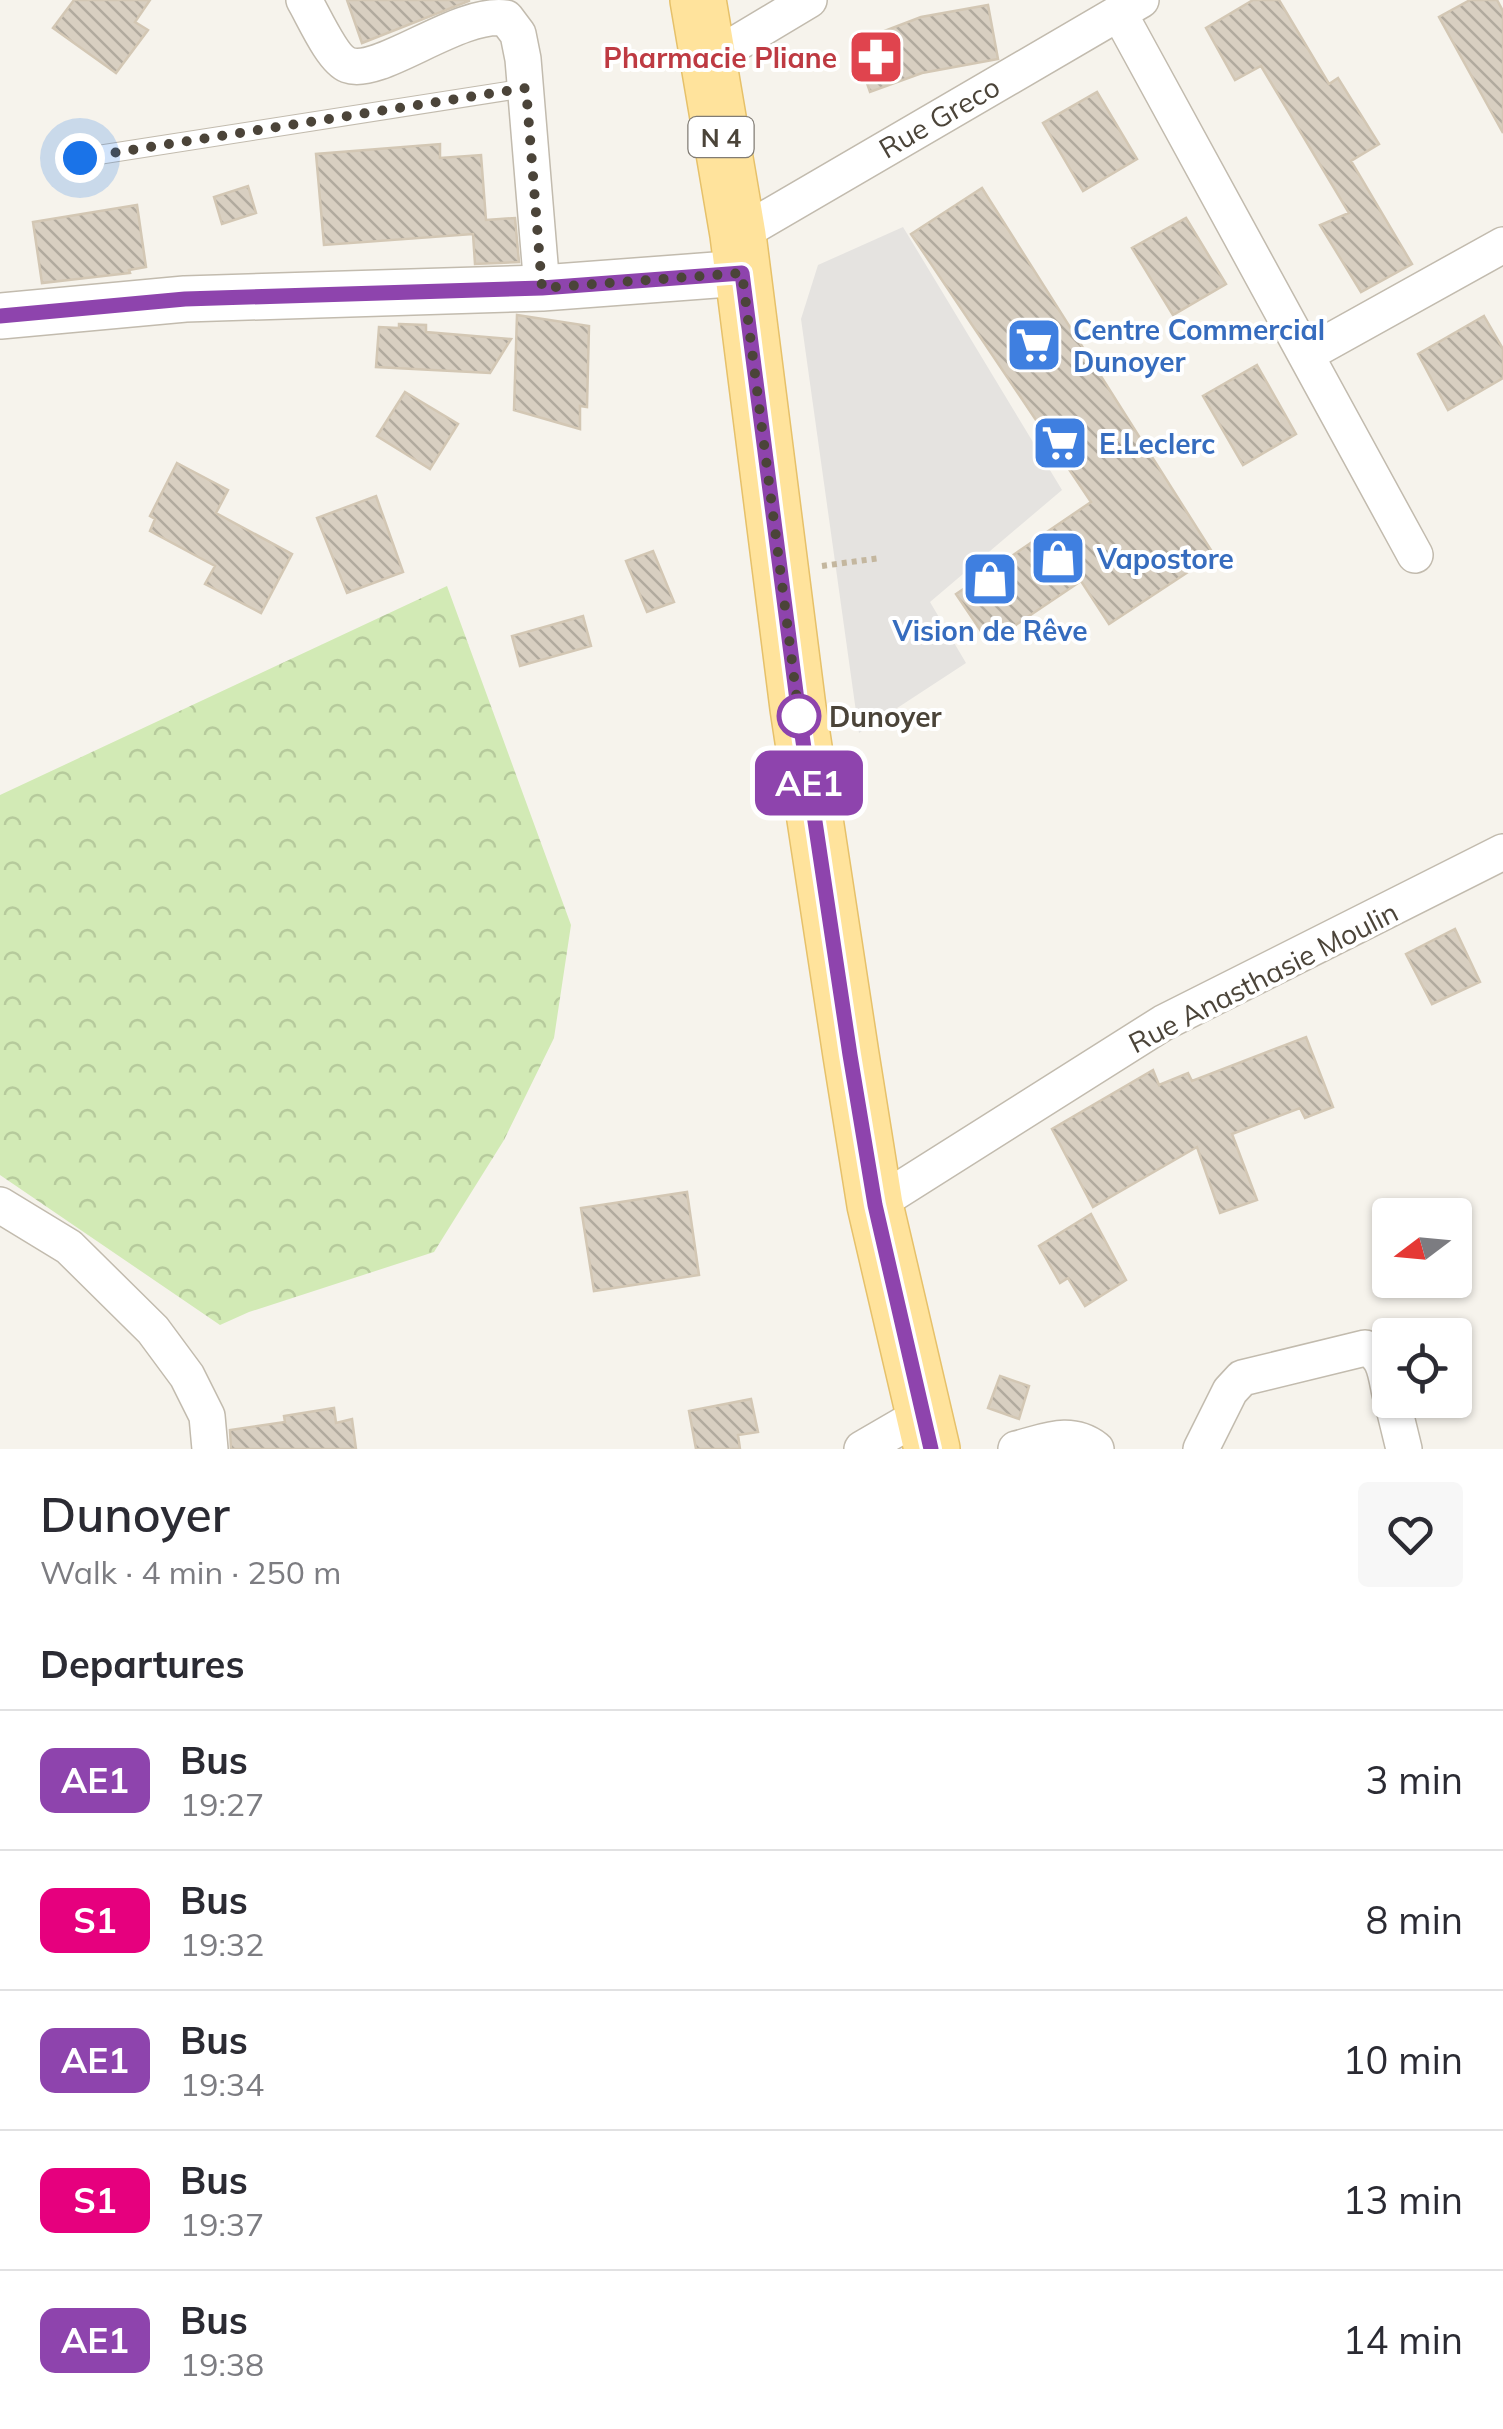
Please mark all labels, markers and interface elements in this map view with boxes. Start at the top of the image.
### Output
pharmacy icon: Pharmacie Pliane [846,27,906,87]
place label: Pharmacie Pliane [603,40,837,75]
street label: Rue Greco [873,69,1005,165]
road number: N 4 [688,117,754,157]
your location [55,133,105,183]
place label: Centre Commercial Dunoyer [1073,312,1325,379]
supermarket icon: Centre Commercial Dunoyer [1004,315,1064,375]
supermarket icon: E.Leclerc [1030,413,1090,473]
place label: E.Leclerc [1099,426,1215,461]
shop icon: Vapostore [1028,528,1088,588]
place label: Vapostore [1096,541,1234,576]
shop icon: Vision de Rêve [960,549,1020,609]
place label: Vision de Rêve [891,613,1088,648]
marker: Dunoyer [778,695,820,737]
place label: Dunoyer [829,699,941,734]
line badge: AE1 [752,750,866,816]
text: AE1 [775,761,843,805]
street label: Rue Anasthasie Moulin [1122,894,1404,1060]
north arrow [1372,1198,1472,1298]
map controls [1372,1198,1472,1418]
button: locate [1372,1318,1472,1418]
button: heart [1358,1482,1463,1587]
text: Dunoyer [40,1484,230,1544]
text: Walk · 4 min · 250 m [40,1552,341,1592]
text: Departures [40,1640,244,1688]
text: Bus [180,1736,248,1784]
text: 3 min [1366,1756,1463,1804]
text: AE1 [61,1758,129,1802]
text: 19:27 [180,1784,264,1824]
text: Bus [180,1876,248,1924]
text: 8 min [1366,1896,1463,1944]
text: S1 [73,1898,117,1942]
text: 19:32 [180,1924,264,1964]
text: Bus [180,2016,248,2064]
text: 10 min [1343,2036,1463,2084]
text: AE1 [61,2038,129,2082]
text: 19:34 [180,2064,264,2104]
text: Bus [180,2156,248,2204]
text: 13 min [1343,2176,1463,2224]
text: S1 [73,2178,117,2222]
text: 19:37 [180,2204,264,2244]
text: Bus [180,2296,248,2344]
text: 14 min [1343,2316,1463,2364]
text: AE1 [61,2318,129,2362]
text: 19:38 [180,2344,264,2384]

